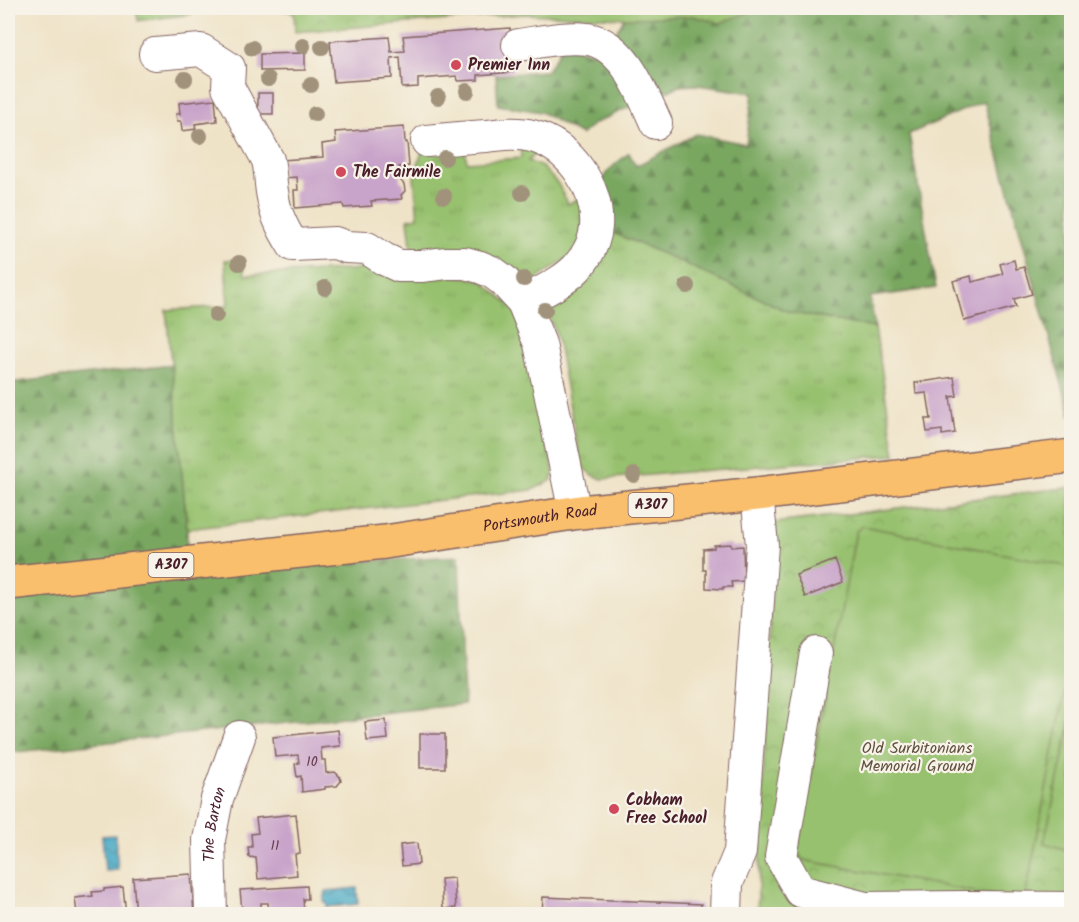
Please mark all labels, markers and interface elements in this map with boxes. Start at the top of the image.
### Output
place label: Premier Inn [468,53,550,78]
marker: Premier Inn [449,58,463,72]
place label: The Fairmile [353,160,441,185]
marker: The Fairmile [334,165,348,179]
road number: A307 [628,493,674,517]
street label: Portsmouth Road [481,498,599,539]
road number: A307 [148,553,194,577]
park label: Old Surbitonians Memorial Ground [860,736,975,779]
house number: 10 [306,751,318,773]
street label: The Barton [196,783,233,862]
place label: Cobham Free School [626,788,707,831]
marker: Cobham Free School [607,802,621,816]
house number: 11 [271,835,279,857]

